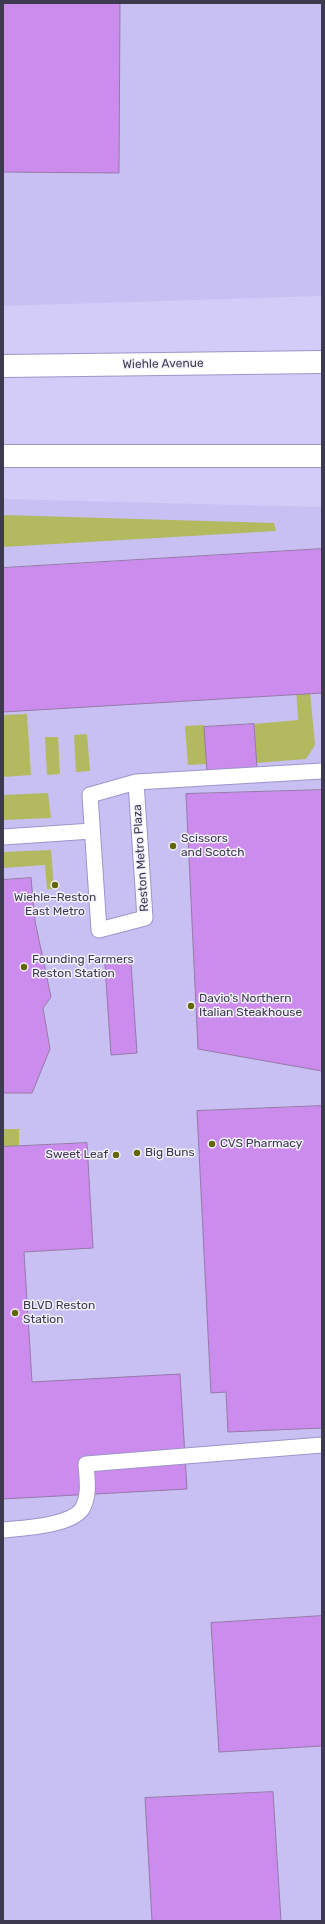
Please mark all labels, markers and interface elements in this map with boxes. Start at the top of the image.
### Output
street label: Wiehle Avenue [122,356,204,372]
street label: Reston Metro Plaza [130,804,152,912]
place label: Scissors and Scotch [181,832,245,860]
marker: Scissors and Scotch [168,841,178,851]
marker: Wiehle–Reston East Metro [50,880,60,890]
place label: Wiehle–Reston East Metro [14,891,96,919]
place label: Founding Farmers Reston Station [32,953,134,981]
marker: Founding Farmers Reston Station [19,962,29,972]
place label: Davio's Northern Italian Steakhouse [199,992,302,1020]
marker: Davio's Northern Italian Steakhouse [186,1001,196,1011]
place label: CVS Pharmacy [220,1137,302,1151]
marker: CVS Pharmacy [207,1139,217,1149]
place label: Big Buns [145,1146,195,1160]
place label: Sweet Leaf [46,1148,108,1162]
marker: Big Buns [132,1148,142,1158]
marker: Sweet Leaf [111,1150,121,1160]
place label: BLVD Reston Station [23,1299,95,1327]
marker: BLVD Reston Station [10,1308,20,1318]

